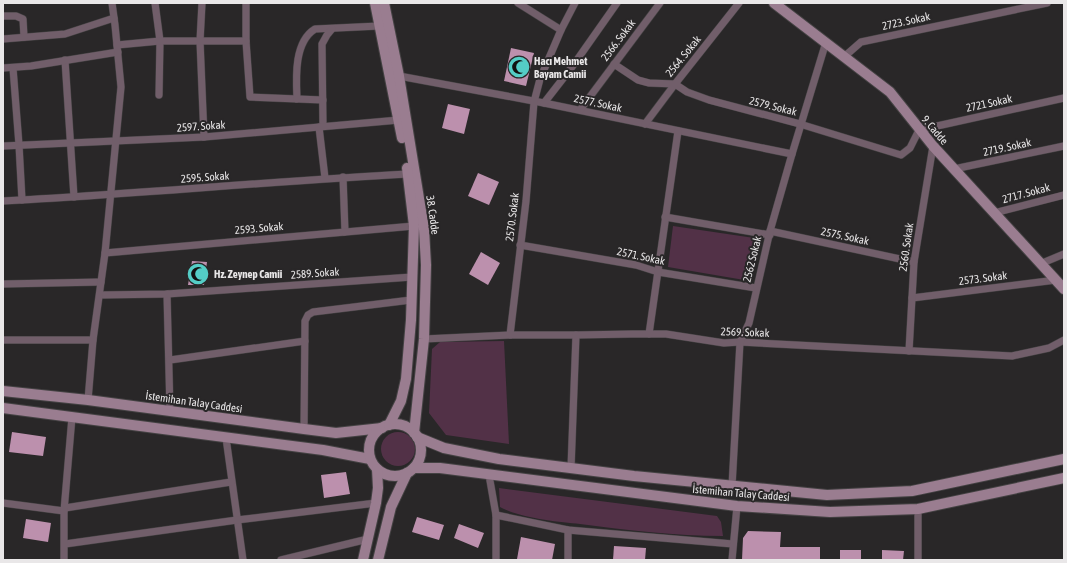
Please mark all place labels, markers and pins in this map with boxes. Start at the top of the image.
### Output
mosque icon: Hacı Mehmet Bayam Camii [506,54,532,80]
place label: Hacı Mehmet Bayam Camii [534,55,588,80]
mosque icon: Hz. Zeynep Camii [185,261,211,287]
place label: Hz. Zeynep Camii [214,268,283,280]

